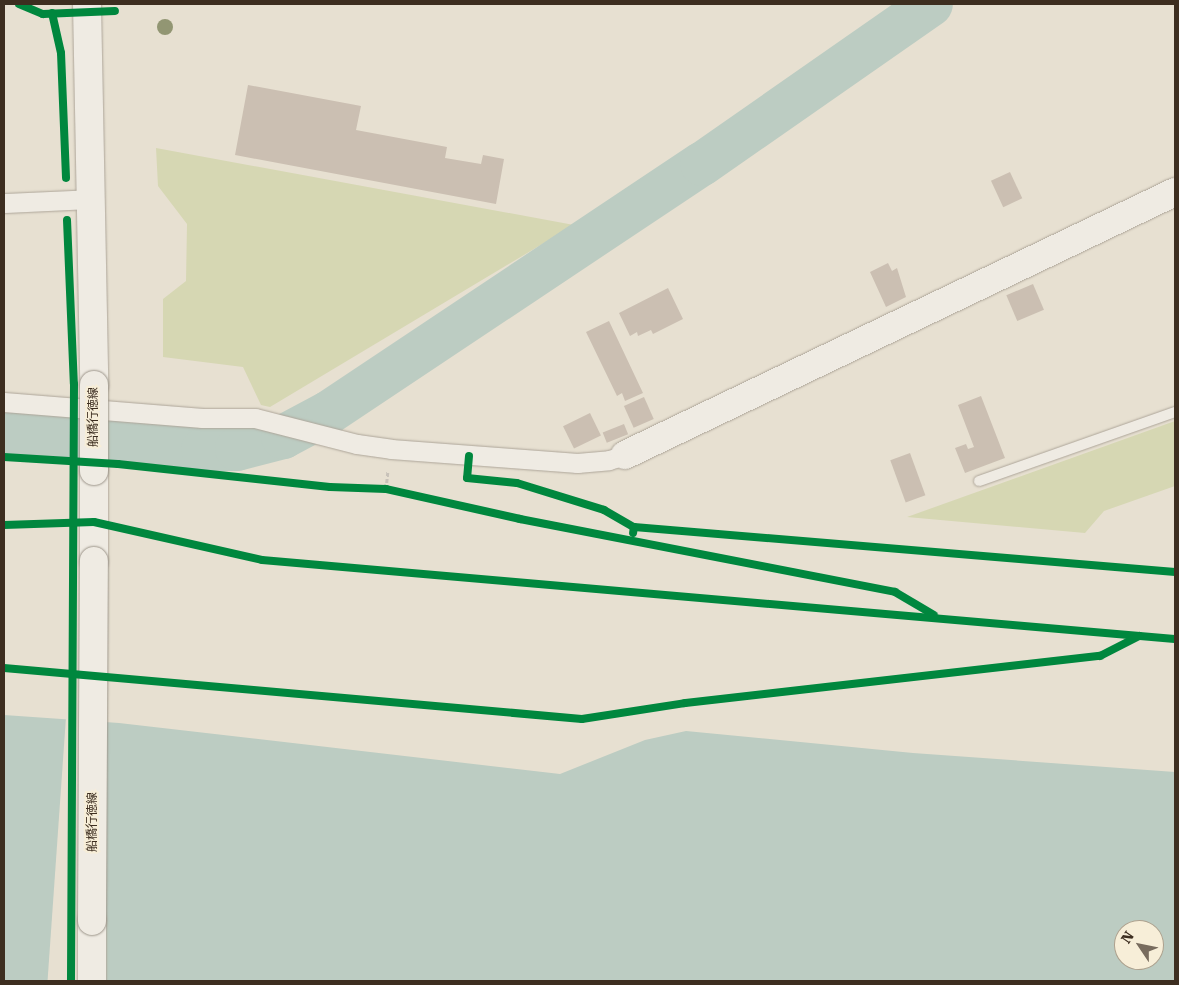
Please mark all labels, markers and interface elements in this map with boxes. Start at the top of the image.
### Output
street label: 船橋行徳線 [87,387,101,447]
street label: 船橋行徳線 [86,792,100,852]
north arrow [1114,920,1164,970]
text: N [1118,928,1137,946]

